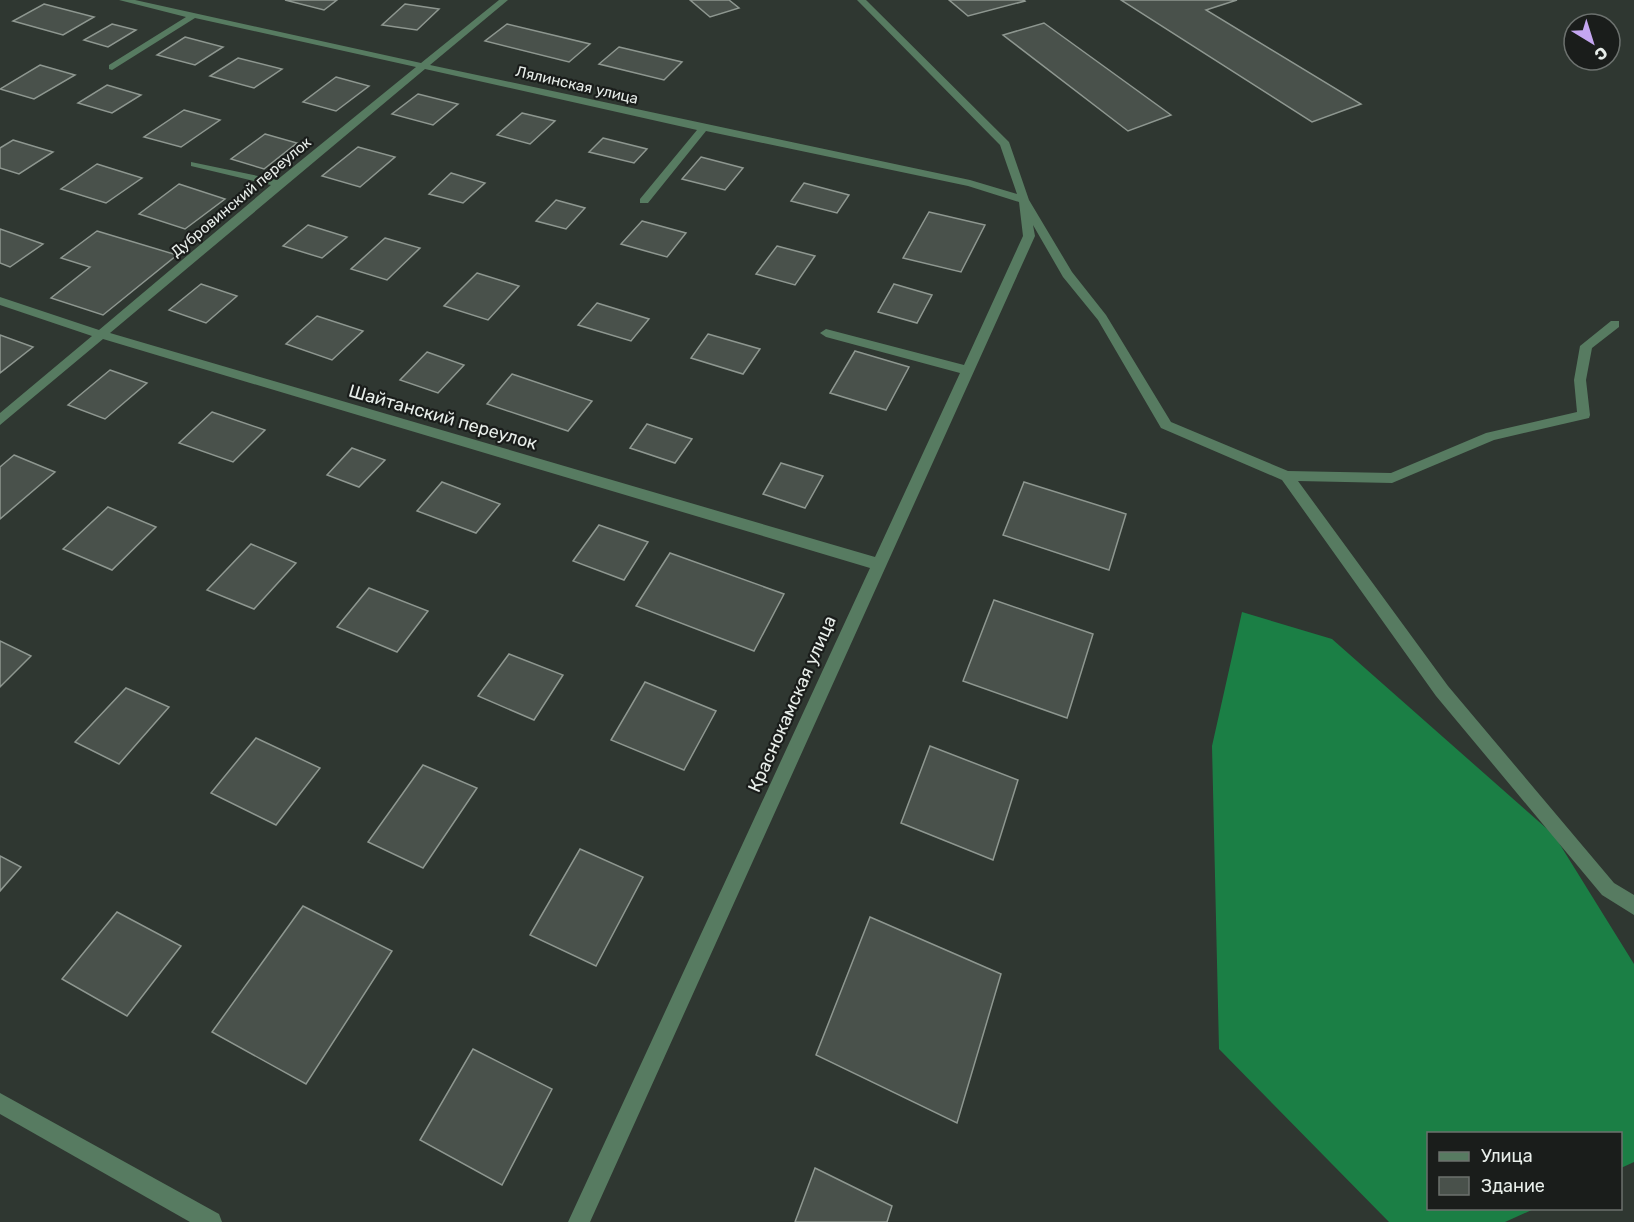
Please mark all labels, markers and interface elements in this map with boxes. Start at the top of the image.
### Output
north arrow [1562,12,1622,72]
text: С [1591,42,1611,64]
street label: Лялинская улица [514,62,640,108]
street label: Дубровинский переулок [167,133,315,261]
street label: Шайтанский переулок [346,380,540,455]
street label: Краснокамская улица [743,612,841,796]
legend [1427,1132,1622,1210]
text: Улица [1481,1145,1533,1167]
text: Здание [1481,1175,1545,1197]

